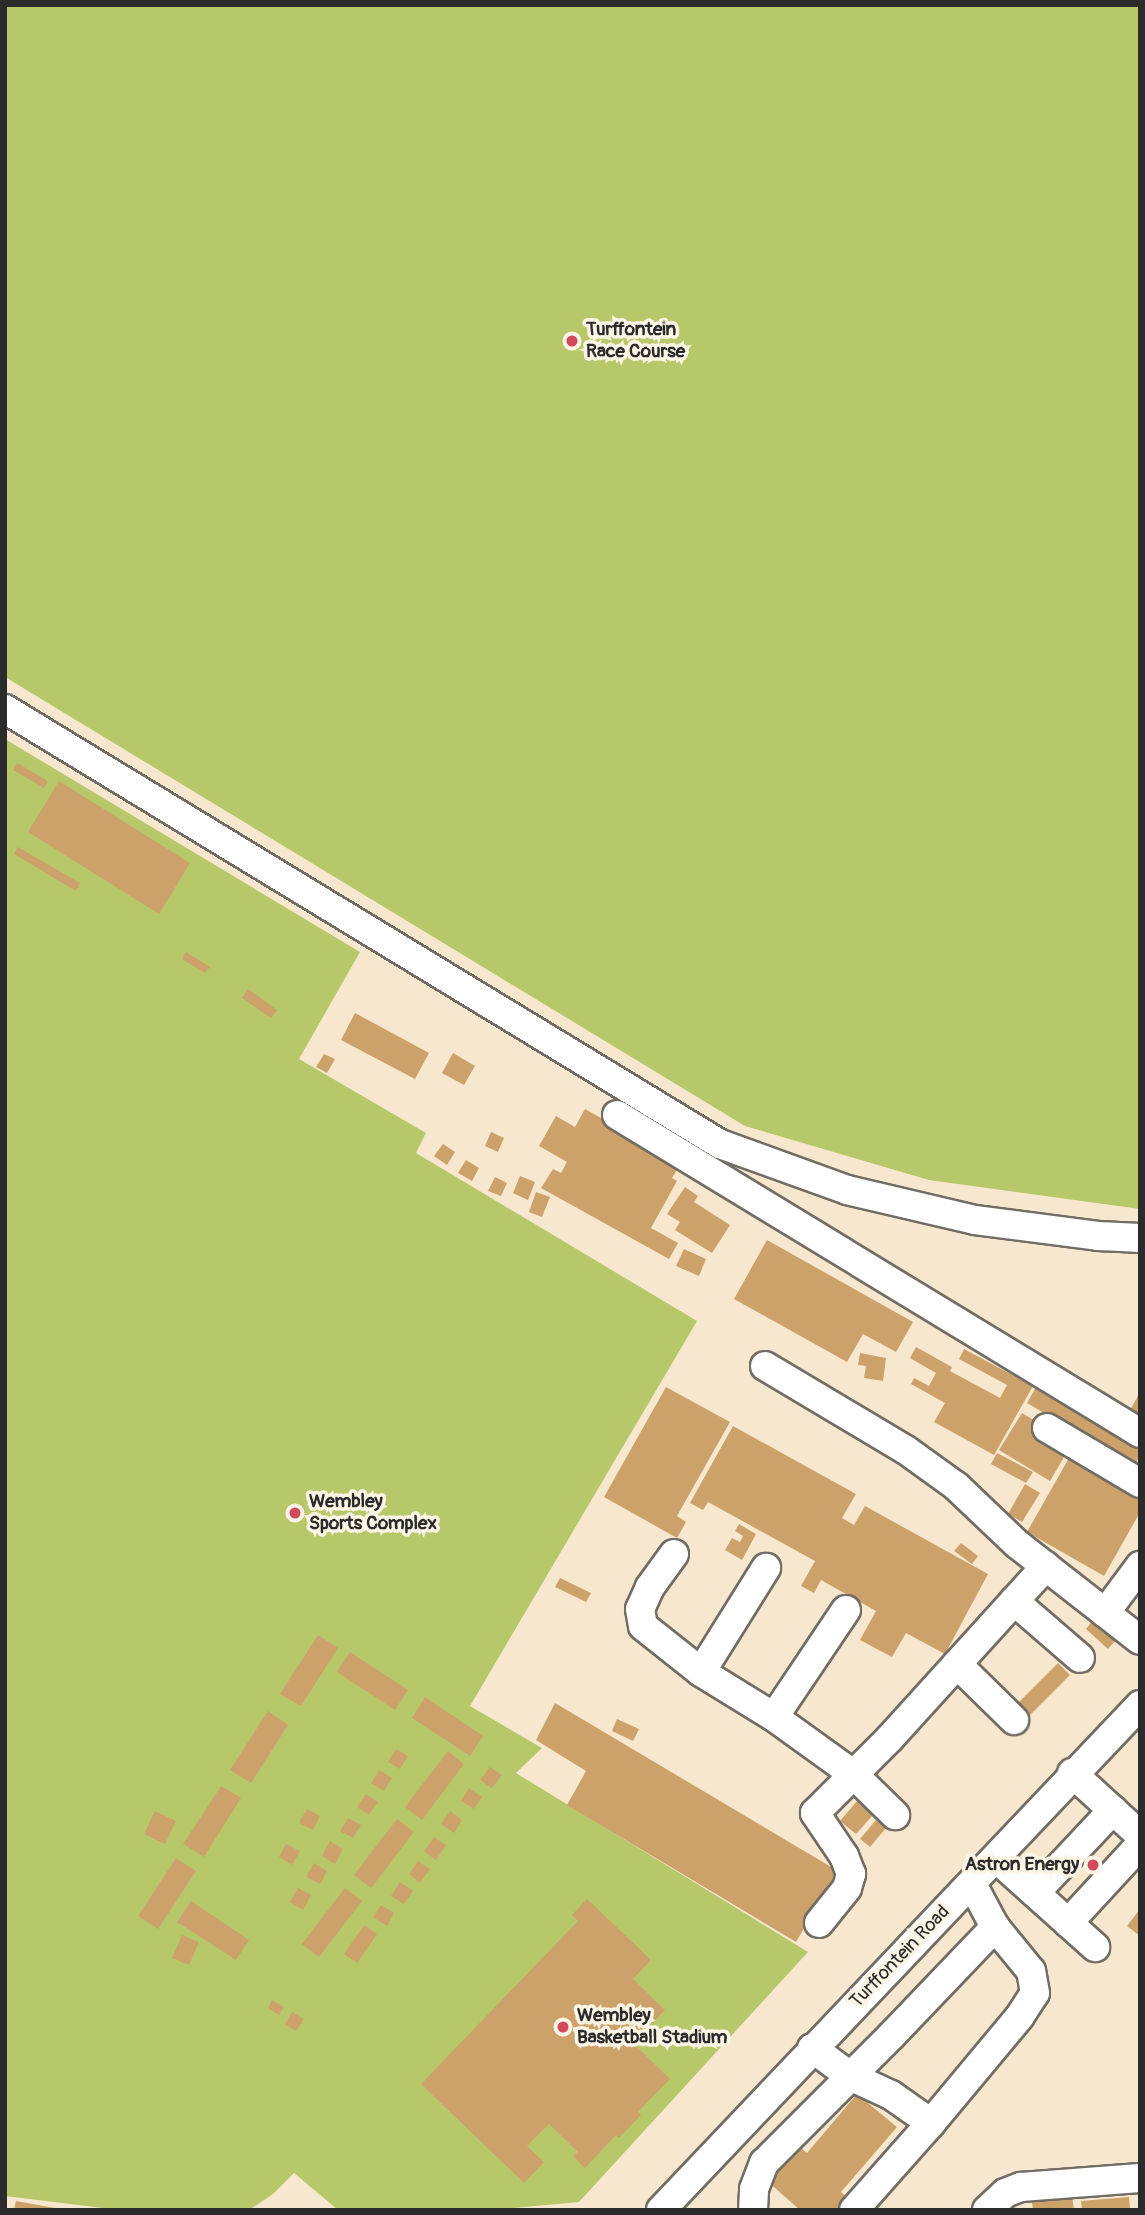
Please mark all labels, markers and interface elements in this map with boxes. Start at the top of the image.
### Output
place label: Turffontein Race Course [586,319,685,363]
marker: Turffontein Race Course [564,333,580,349]
place label: Wembley Sports Complex [309,1491,437,1535]
marker: Wembley Sports Complex [287,1505,303,1521]
place label: Astron Energy [965,1854,1079,1876]
marker: Astron Energy [1085,1857,1101,1873]
street label: Turffontein Road [845,1901,955,2013]
place label: Wembley Basketball Stadium [577,2005,727,2049]
marker: Wembley Basketball Stadium [555,2019,571,2035]

